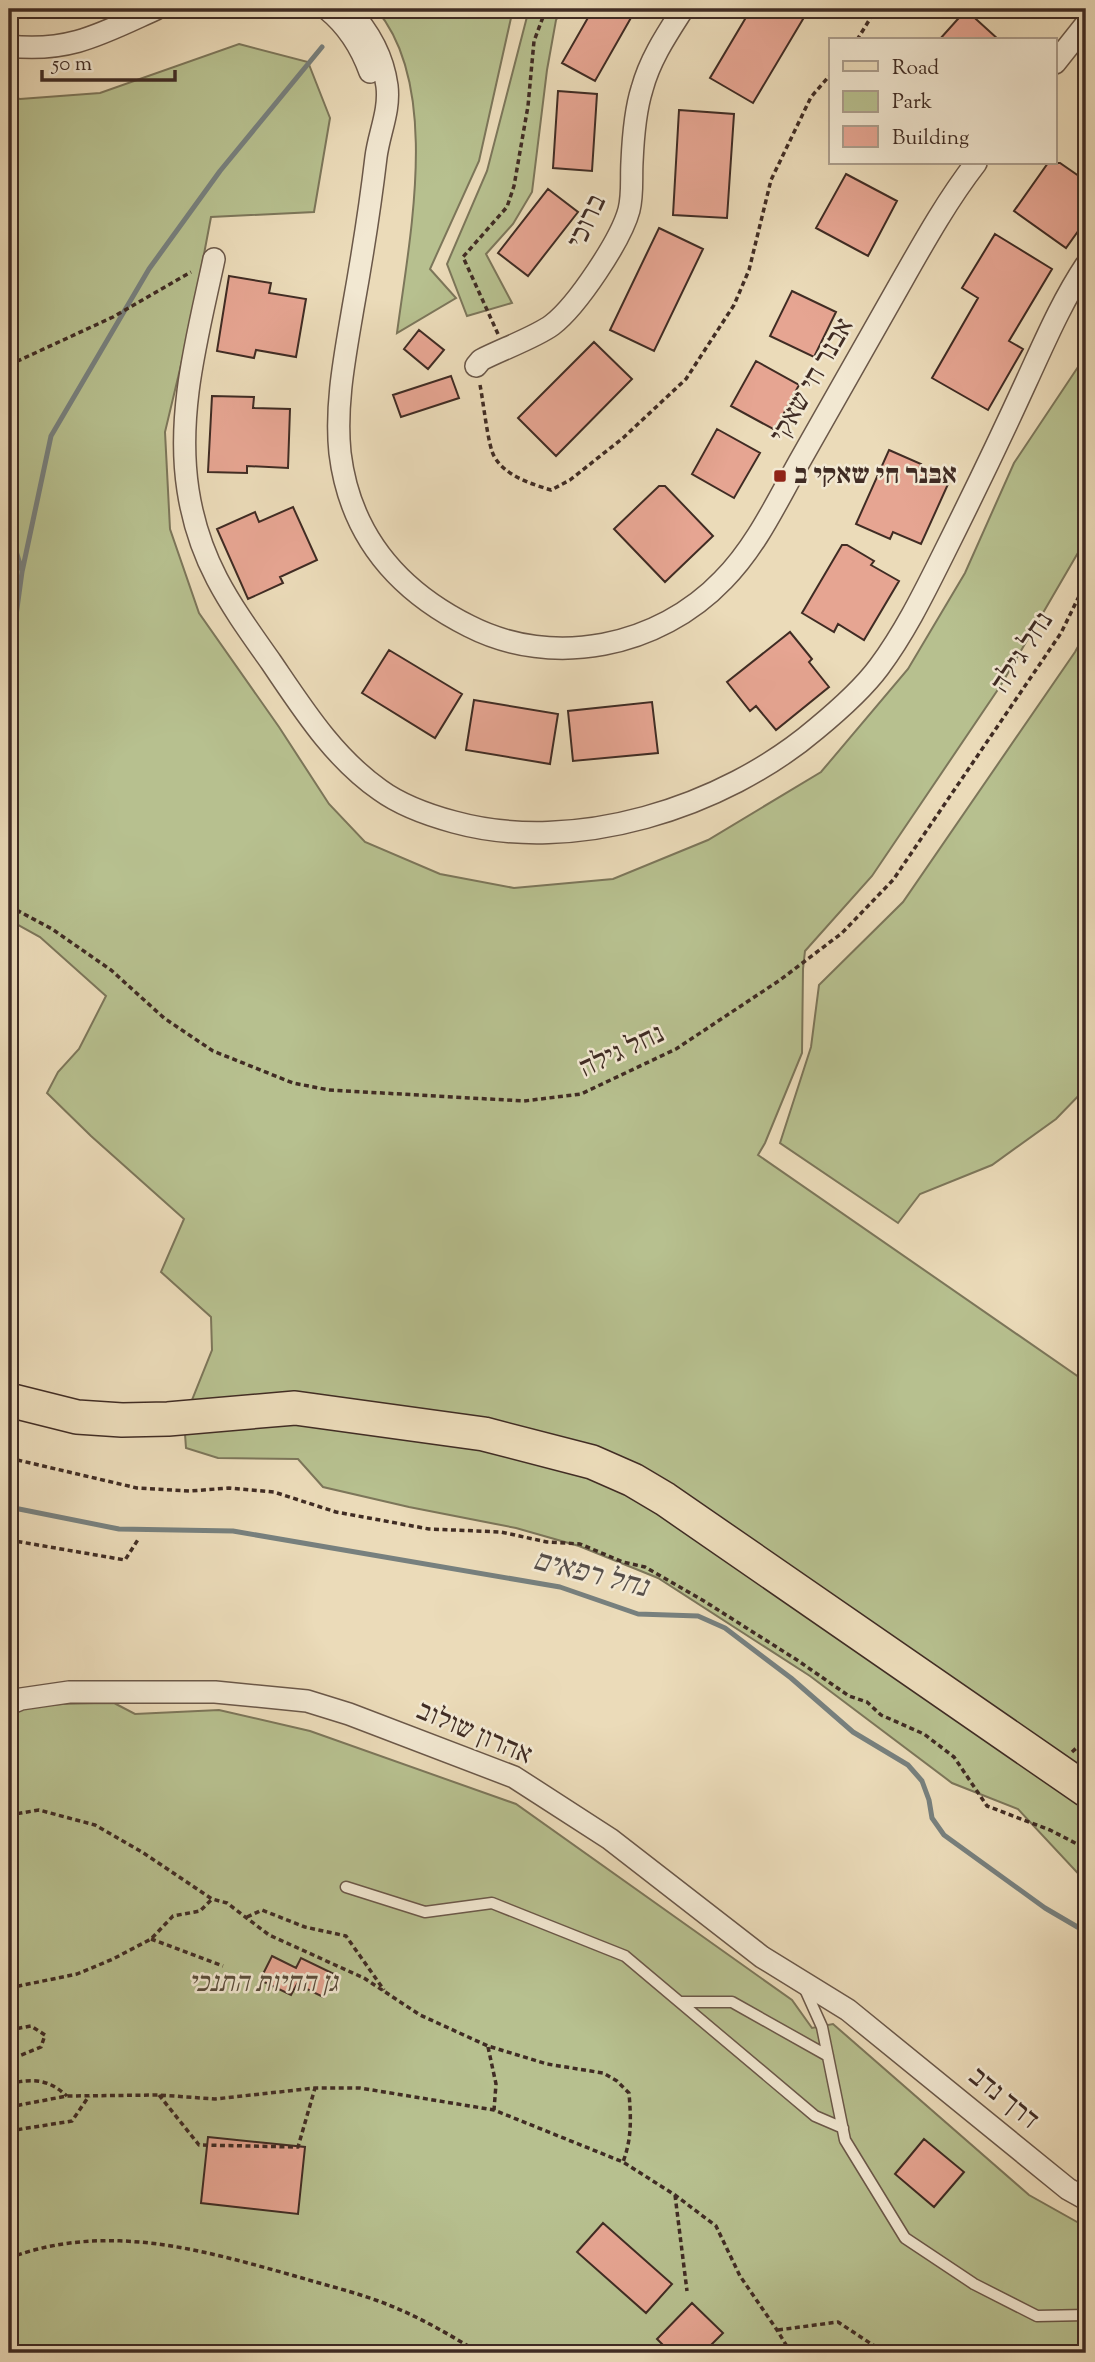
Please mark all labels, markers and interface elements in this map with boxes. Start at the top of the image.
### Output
scale bar [42,38,175,82]
legend [829,38,1056,164]
text: 50 m [51,50,92,80]
text: Road [892,54,939,84]
text: Park [892,88,933,118]
text: Building [892,124,969,154]
street label: ברוכי [558,188,618,256]
street label: אבנר חי שאקי [761,311,865,451]
place label: אבנר חי שאקי ב [794,456,957,496]
marker: אבנר חי שאקי ב [772,468,788,484]
street label: נחל גילה [982,604,1064,702]
street label: נחל גילה [573,1015,671,1089]
water label: נחל רפאים [528,1540,654,1610]
street label: אהרון שולוב [410,1692,538,1776]
park label: גן החיות התנכי [188,1964,339,2004]
street label: דרך נדב [959,2058,1047,2140]

